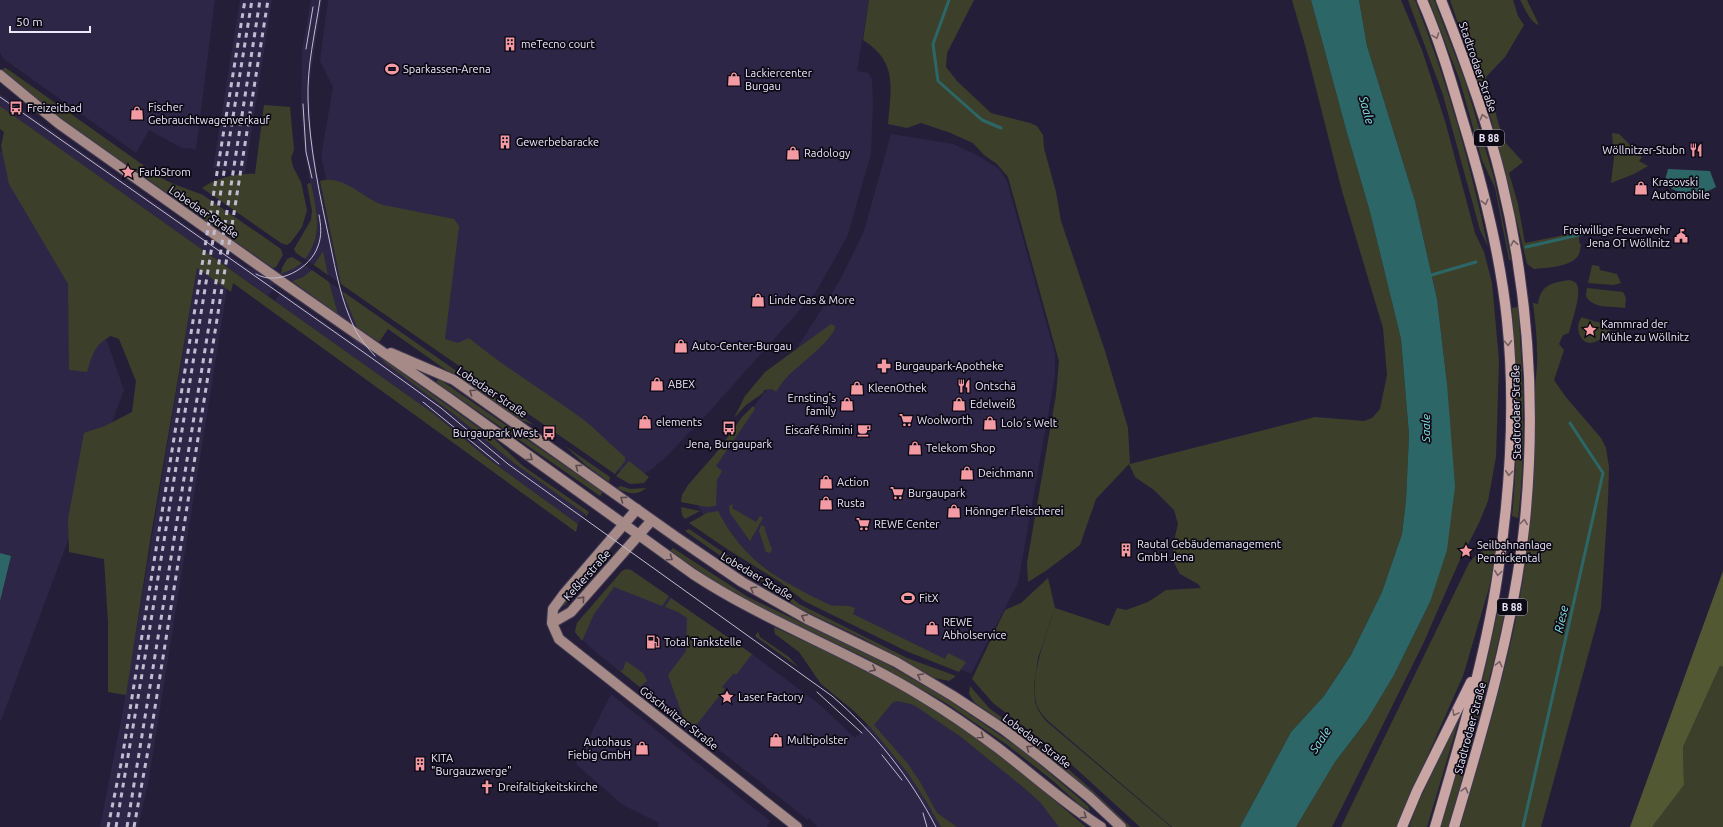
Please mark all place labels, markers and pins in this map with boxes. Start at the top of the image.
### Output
building icon: meTecno court [502,36,518,52]
place label: meTecno court [521,38,596,50]
sports icon: Sparkassen-Arena [384,61,400,77]
place label: Sparkassen-Arena [403,63,491,75]
place label: Lackiercenter Burgau [745,67,813,92]
shop icon: Lackiercenter Burgau [726,71,742,87]
bus stop icon: Freizeitbad [8,100,24,116]
place label: Fischer Gebrauchtwagenverkauf [148,101,271,126]
place label: Freizeitbad [27,102,82,114]
shop icon: Fischer Gebrauchtwagenverkauf [129,105,145,121]
building icon: Gewerbebaracke [497,134,513,150]
place label: Gewerbebaracke [516,136,599,148]
restaurant icon: Wöllnitzer-Stubn [1688,142,1704,158]
place label: Wöllnitzer-Stubn [1602,144,1685,156]
shop icon: Radology [785,145,801,161]
place label: Radology [804,147,851,159]
place icon: FarbStrom [120,164,136,180]
place label: FarbStrom [139,166,191,178]
place label: Krasovski Automobile [1652,176,1710,201]
shop icon: Krasovski Automobile [1633,180,1649,196]
place label: Freiwillige Feuerwehr Jena OT Wöllnitz [1563,224,1671,249]
public building icon: Freiwillige Feuerwehr Jena OT Wöllnitz [1673,228,1689,244]
shop icon: Linde Gas & More [750,292,766,308]
place label: Linde Gas & More [769,294,855,306]
place label: Kammrad der Mühle zu Wöllnitz [1601,318,1689,343]
place icon: Kammrad der Mühle zu Wöllnitz [1582,322,1598,338]
shop icon: Auto-Center-Burgau [673,338,689,354]
place label: Auto-Center-Burgau [692,340,792,352]
pharmacy icon: Burgaupark-Apotheke [876,358,892,374]
place label: Burgaupark-Apotheke [895,360,1004,372]
shop icon: ABEX [649,376,665,392]
place label: ABEX [668,378,695,390]
restaurant icon: Ontschä [956,378,972,394]
shop icon: KleenOthek [849,380,865,396]
place label: Ontschä [975,380,1016,392]
place label: KleenOthek [868,382,927,394]
place label: Ernsting's family [788,392,837,417]
shop icon: Ernsting's family [839,396,855,412]
shop icon: Edelweiß [951,396,967,412]
place label: Edelweiß [970,398,1016,410]
supermarket icon: Woolworth [898,412,914,428]
shop icon: elements [637,414,653,430]
place label: Woolworth [917,414,972,426]
shop icon: Lolo´s Welt [982,415,998,431]
place label: elements [656,416,702,428]
place label: Lolo´s Welt [1001,417,1058,429]
bus stop icon: Jena, Burgaupark [721,420,737,436]
cafe icon: Eiscafé Rimini [856,422,872,438]
place label: Eiscafé Rimini [785,424,853,436]
bus stop icon: Burgaupark West [541,425,557,441]
place label: Burgaupark West [453,427,539,439]
place label: Jena, Burgaupark [686,438,773,450]
shop icon: Telekom Shop [907,440,923,456]
place label: Telekom Shop [926,442,995,454]
shop icon: Deichmann [959,465,975,481]
place label: Deichmann [978,467,1034,479]
shop icon: Action [818,474,834,490]
place label: Action [837,476,869,488]
supermarket icon: Burgaupark [889,485,905,501]
place label: Burgaupark [908,487,966,499]
shop icon: Rusta [818,495,834,511]
place label: Rusta [837,497,865,509]
shop icon: Hönnger Fleischerei [946,503,962,519]
place label: Hönnger Fleischerei [965,505,1063,517]
supermarket icon: REWE Center [855,516,871,532]
place label: REWE Center [874,518,940,530]
place label: Rautal Gebäudemanagement GmbH Jena [1137,538,1282,563]
place label: Seilbahnanlage Pennickental [1477,539,1552,564]
building icon: Rautal Gebäudemanagement GmbH Jena [1118,542,1134,558]
place icon: Seilbahnanlage Pennickental [1458,543,1474,559]
sports icon: FitX [900,590,916,606]
place label: FitX [919,592,939,604]
place label: REWE Abholservice [943,616,1007,641]
shop icon: REWE Abholservice [924,620,940,636]
fuel station icon: Total Tankstelle [645,634,661,650]
place label: Total Tankstelle [664,636,742,648]
place icon: Laser Factory [719,689,735,705]
place label: Laser Factory [738,691,804,703]
shop icon: Multipolster [768,732,784,748]
place label: Multipolster [787,734,849,746]
place label: Autohaus Fiebig GmbH [568,736,631,761]
shop icon: Autohaus Fiebig GmbH [634,740,650,756]
place label: KITA "Burgauzwerge" [431,752,512,777]
building icon: KITA "Burgauzwerge" [412,756,428,772]
church icon: Dreifaltigkeitskirche [479,779,495,795]
place label: Dreifaltigkeitskirche [498,781,598,793]

